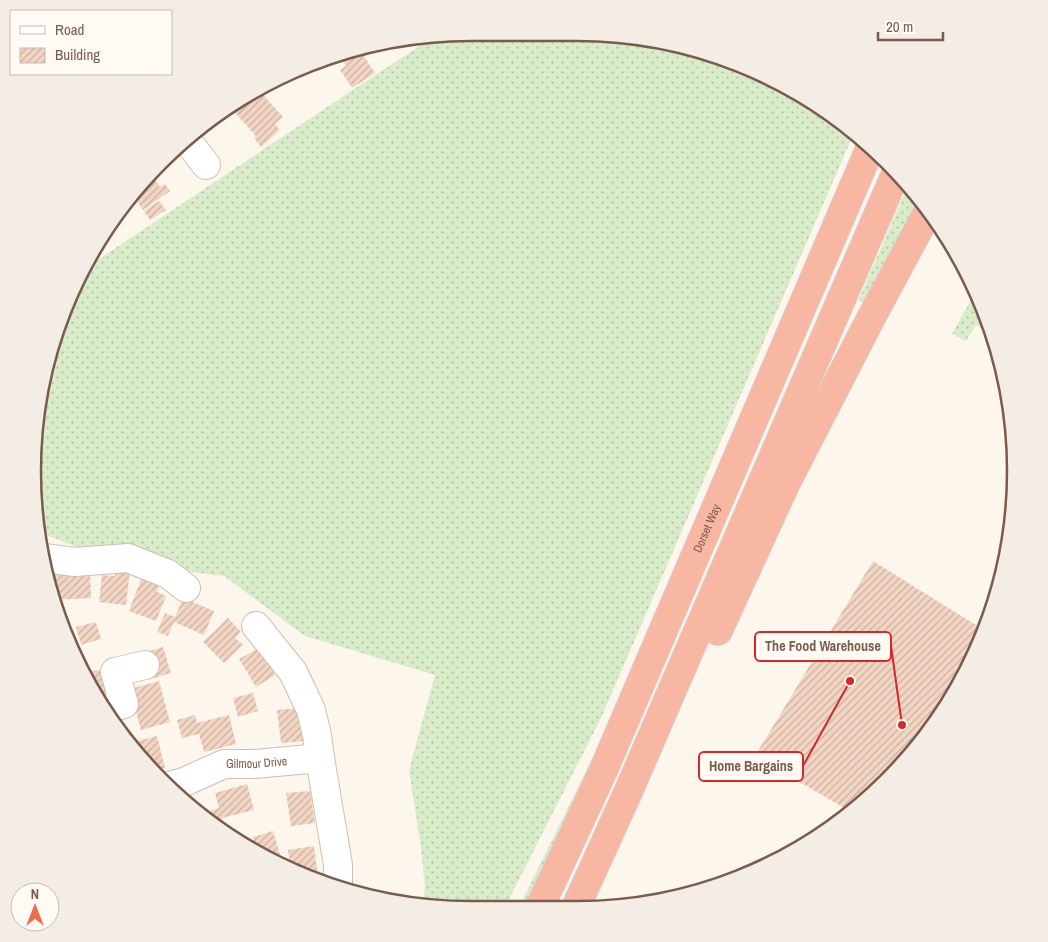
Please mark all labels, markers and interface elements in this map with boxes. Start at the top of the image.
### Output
legend [10,10,172,75]
scale bar [878,10,943,42]
text: 20 m [886,16,913,37]
text: Road [55,19,84,40]
text: Building [55,44,100,65]
street label: Dorset Way [690,502,724,555]
callout: The Food Warehouse [755,632,891,661]
text: The Food Warehouse [765,637,881,655]
callout: Home Bargains [699,752,803,781]
street label: Gilmour Drive [226,753,288,772]
text: Home Bargains [709,757,793,775]
north arrow [10,882,60,932]
text: N [31,885,39,903]

